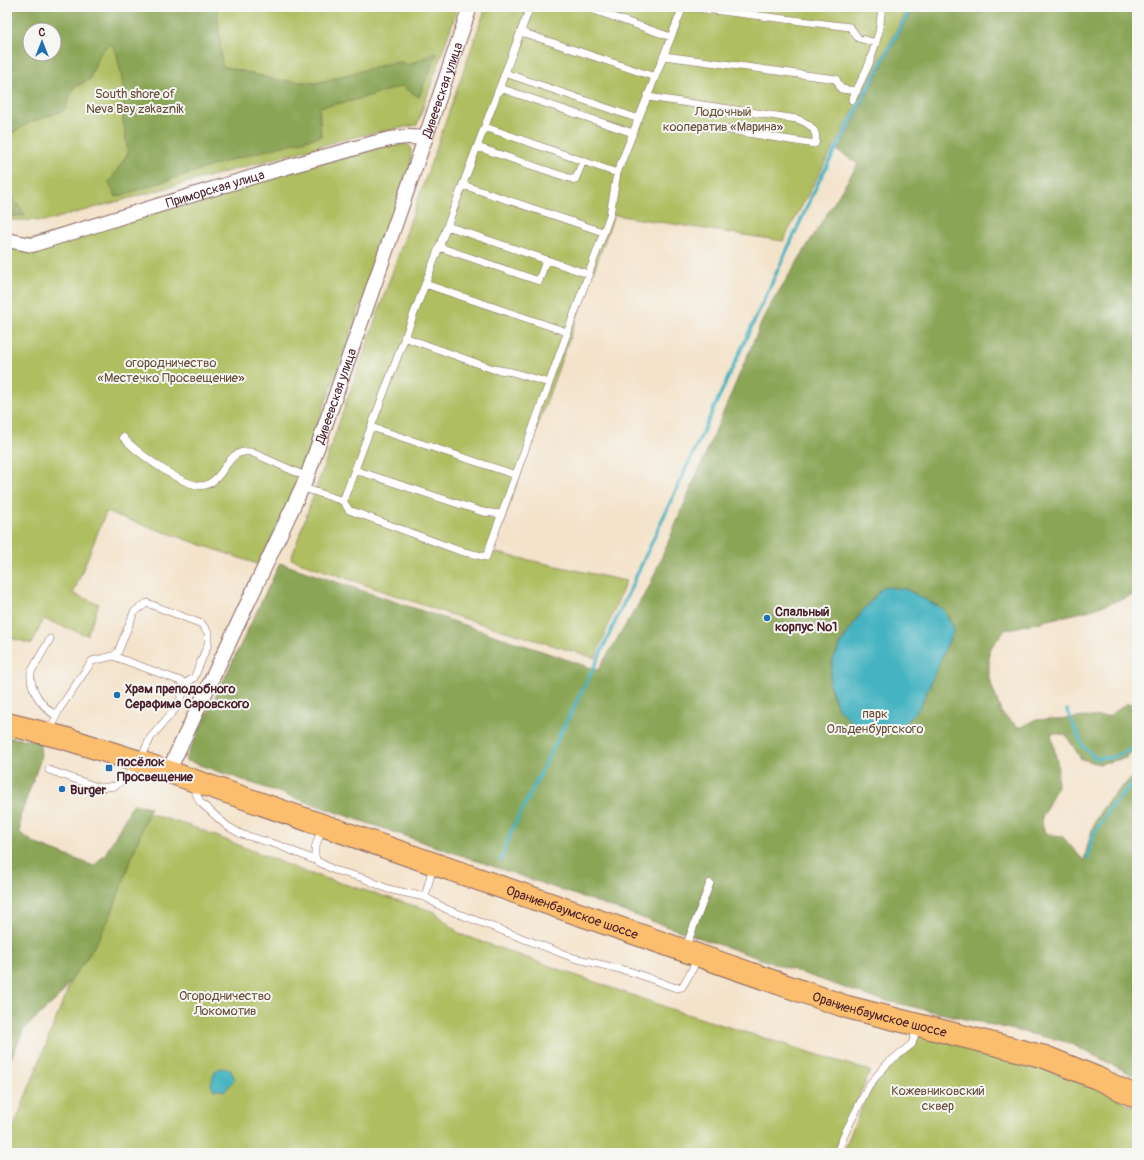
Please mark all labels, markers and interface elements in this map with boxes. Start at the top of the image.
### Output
north arrow [22,22,62,62]
text: С [39,26,46,39]
street label: Дивеевская улица [419,40,466,141]
park label: South shore of Neva Bay zakaznik [86,86,184,117]
park label: Лодочный кооператив «Марина» [663,104,784,135]
street label: Приморская улица [164,167,266,212]
street label: Дивеевская улица [312,346,360,447]
park label: огородничество «Местечко Просвещение» [97,355,245,386]
place label: Спальный корпус №1 [775,604,837,635]
marker: Спальный корпус №1 [762,613,772,623]
place label: Храм преподобного Серафима Саровского [125,681,249,712]
marker: Храм преподобного Серафима Саровского [112,690,122,700]
park label: парк Ольденбургского [826,706,924,737]
place label: посёлок Просвещение [117,754,194,785]
marker: посёлок Просвещение [104,763,114,773]
place label: Burger [70,782,106,798]
marker: Burger [57,784,67,794]
street label: Ораниенбаумское шоссе [504,882,641,943]
park label: Огородничество Локомотив [179,988,271,1019]
street label: Ораниенбаумское шоссе [810,989,949,1041]
park label: Кожевниковский сквер [891,1083,985,1114]

